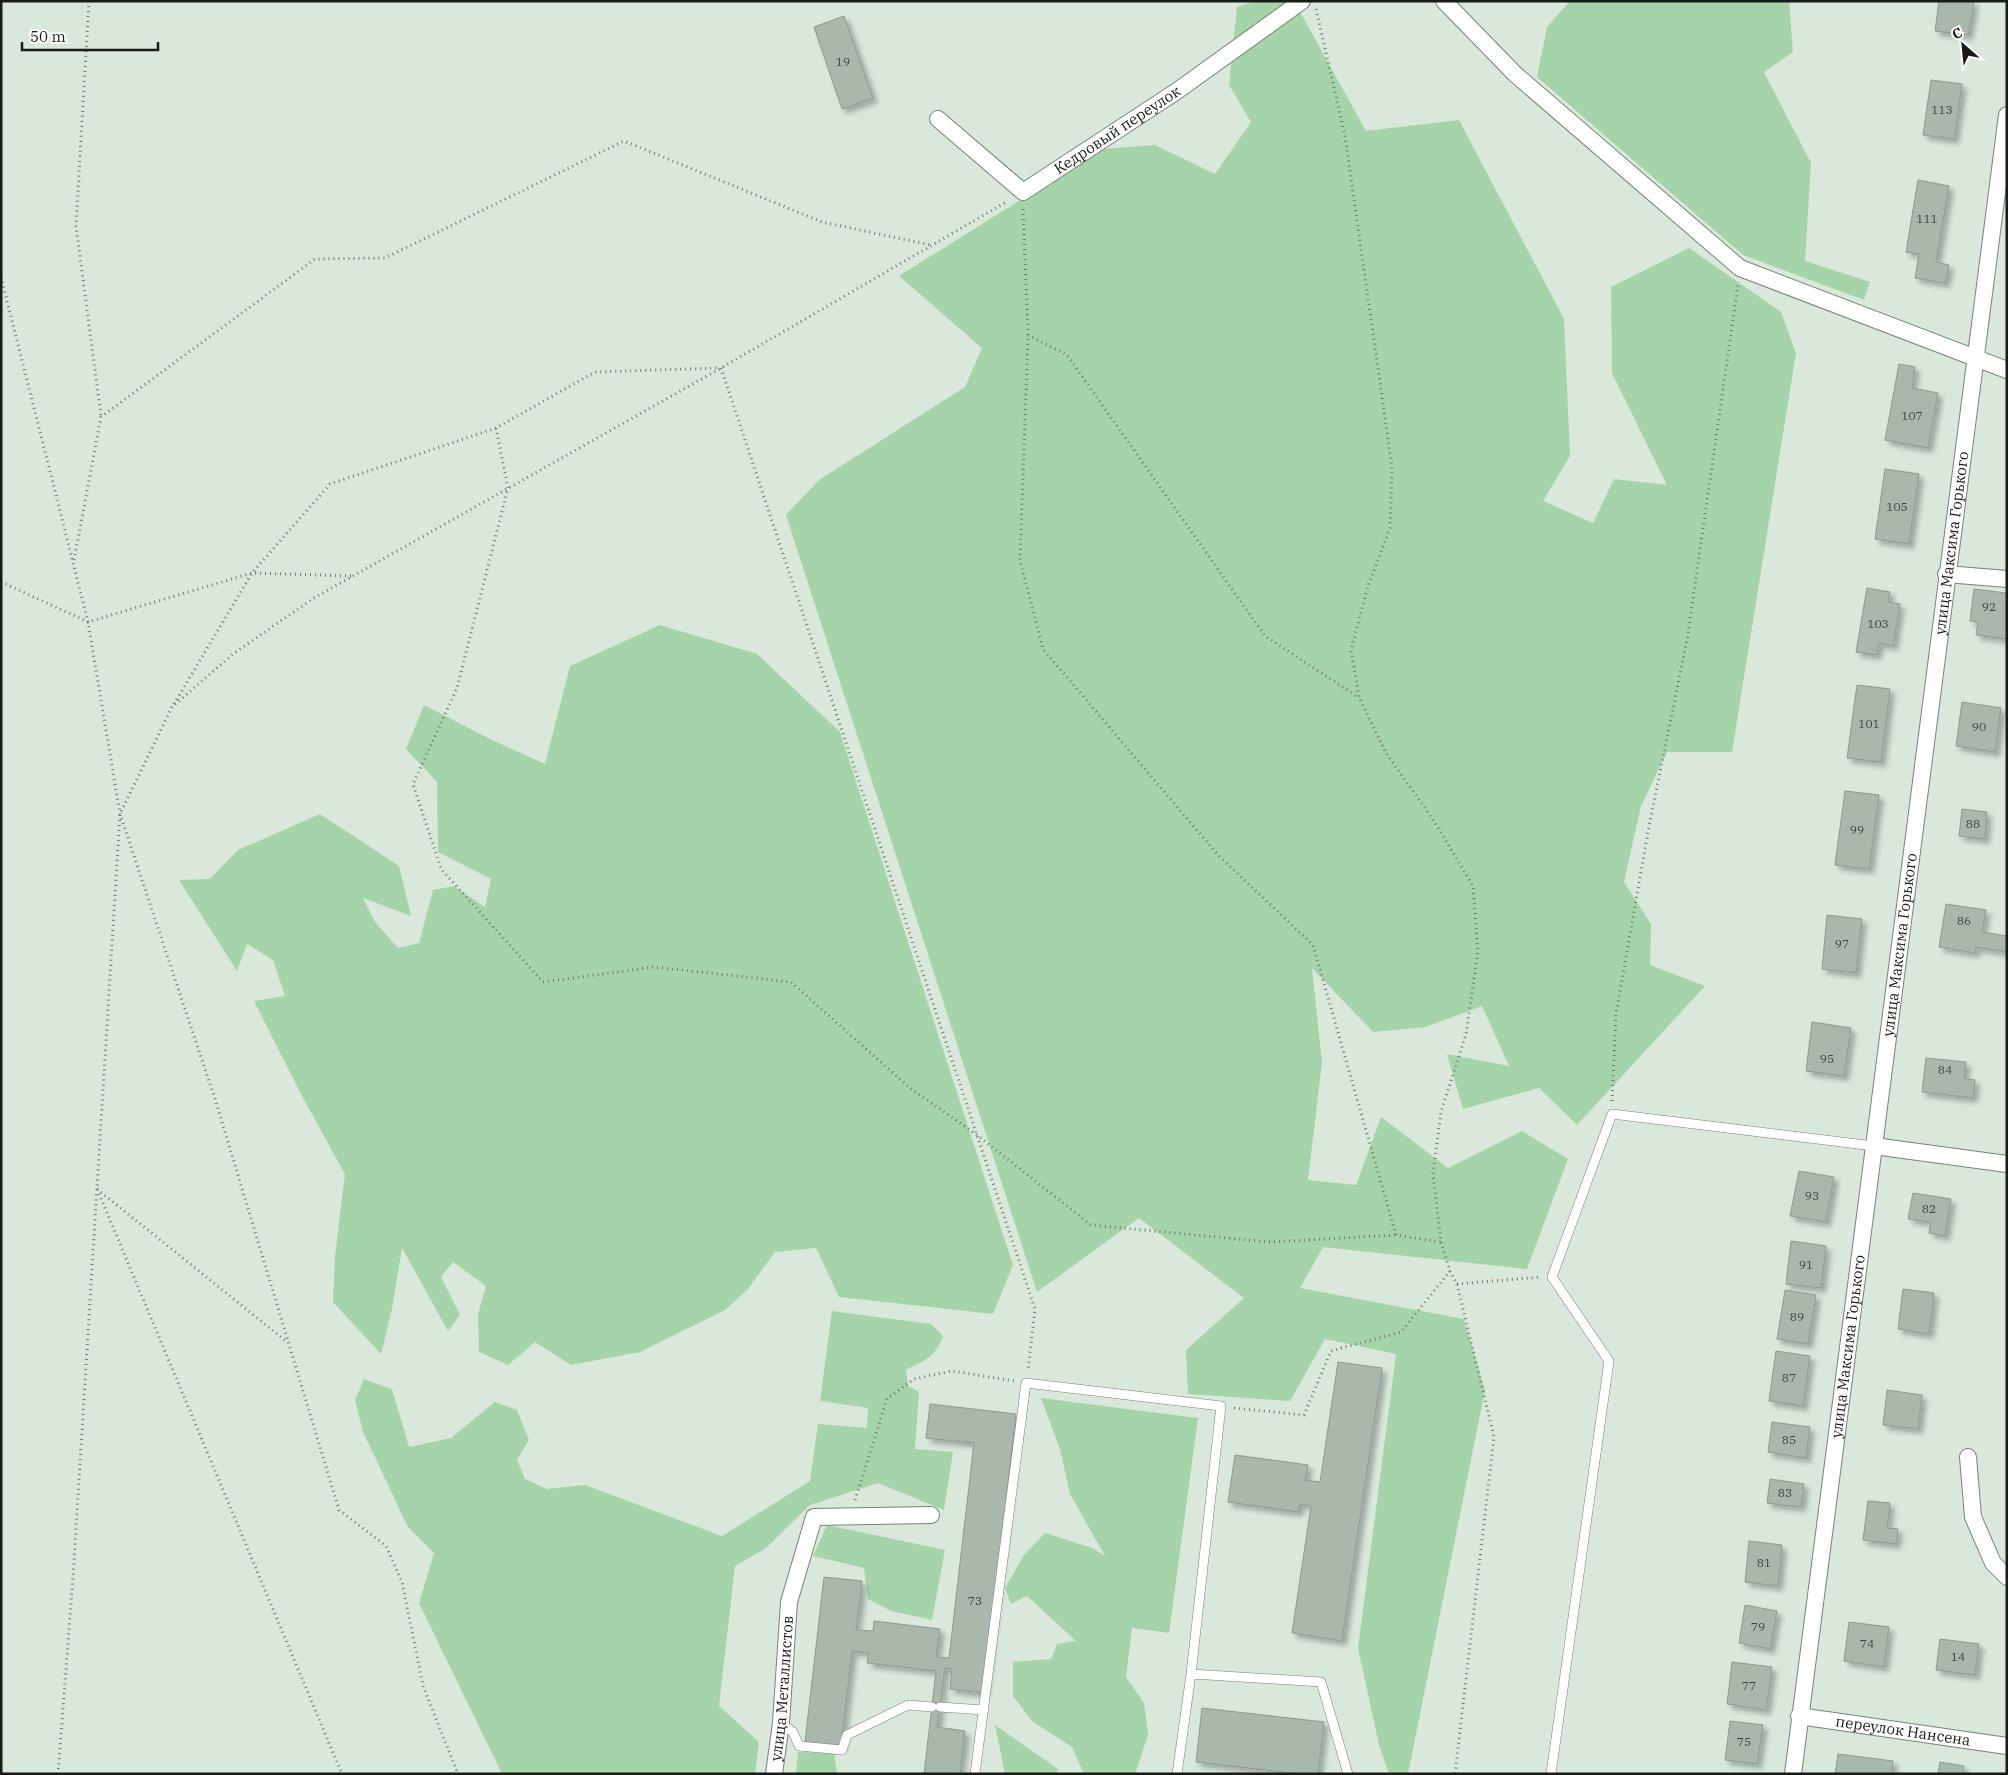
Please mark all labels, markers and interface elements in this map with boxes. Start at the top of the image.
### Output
scale bar [22,20,159,52]
north arrow [1938,20,1988,70]
text: С [1949,23,1965,44]
text: 50 m [30,27,66,46]
house number: 19 [836,54,850,69]
street label: Кедровый переулок [1050,81,1184,178]
house number: 113 [1931,102,1953,117]
house number: 111 [1916,211,1938,226]
house number: 107 [1901,408,1923,423]
street label: улица Максима Горького [1930,450,1973,636]
house number: 105 [1886,499,1908,514]
house number: 92 [1982,599,1996,614]
house number: 103 [1867,616,1889,631]
house number: 101 [1858,716,1880,731]
house number: 90 [1972,719,1986,734]
house number: 88 [1966,816,1980,831]
house number: 99 [1850,822,1864,837]
street label: улица Максима Горького [1878,852,1921,1038]
house number: 86 [1957,913,1971,928]
house number: 97 [1835,936,1849,951]
house number: 95 [1820,1051,1834,1066]
house number: 84 [1938,1062,1952,1077]
house number: 93 [1805,1188,1819,1203]
house number: 82 [1922,1201,1936,1216]
street label: улица Максима Горького [1826,1254,1869,1439]
house number: 91 [1799,1257,1813,1272]
house number: 89 [1790,1309,1804,1324]
house number: 87 [1782,1370,1796,1385]
house number: 85 [1782,1432,1796,1447]
house number: 83 [1778,1485,1792,1500]
house number: 81 [1757,1555,1771,1570]
house number: 73 [968,1593,982,1608]
street label: улица Металлистов [766,1615,797,1762]
house number: 79 [1751,1619,1765,1634]
house number: 74 [1860,1636,1874,1651]
house number: 14 [1951,1649,1965,1664]
house number: 77 [1742,1678,1756,1693]
street label: переулок Нансена [1834,1711,1972,1750]
house number: 75 [1737,1734,1751,1749]

